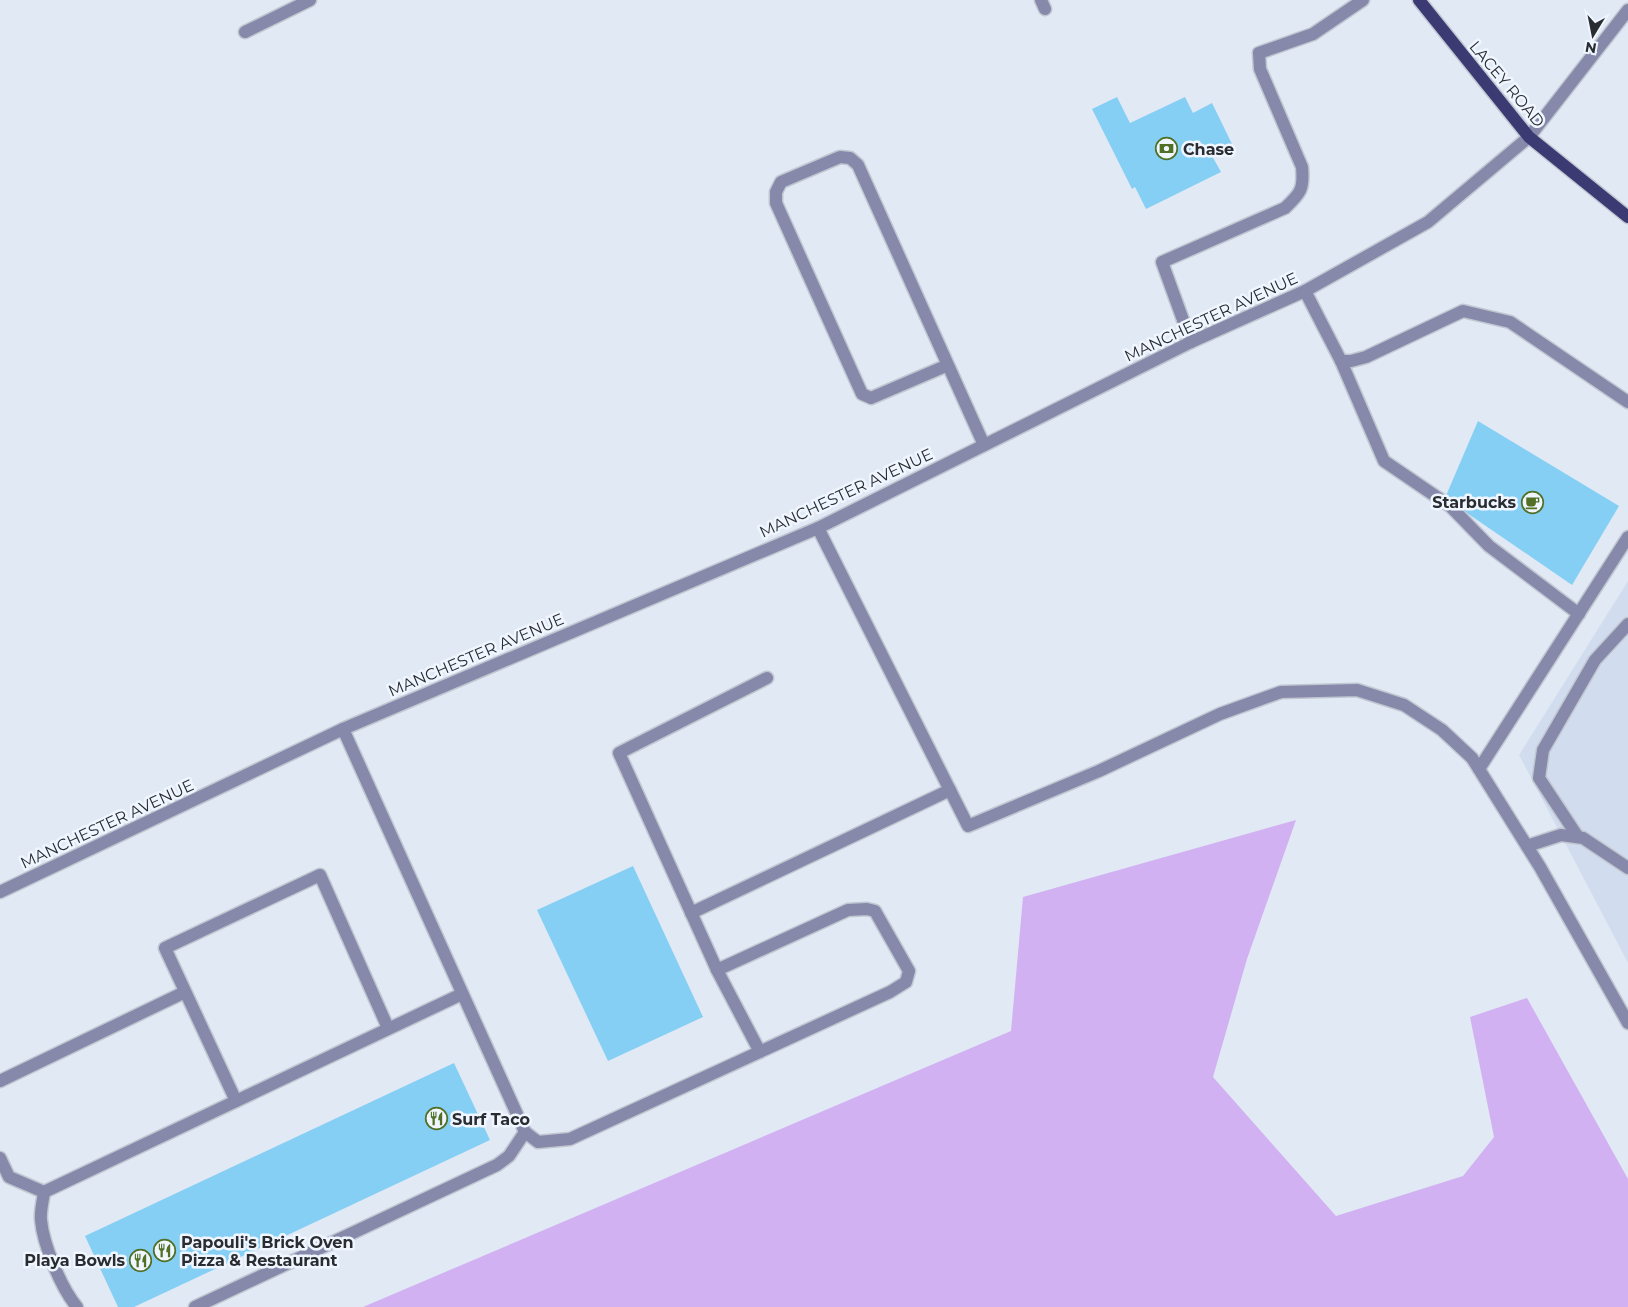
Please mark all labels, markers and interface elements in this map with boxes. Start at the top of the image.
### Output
north arrow [1568,10,1618,60]
street label: LACEY ROAD [1465,37,1549,131]
text: N [1584,38,1598,58]
bank icon: Chase [1155,137,1179,161]
place label: Chase [1183,140,1234,159]
street label: MANCHESTER AVENUE [1121,268,1301,366]
street label: MANCHESTER AVENUE [756,444,936,542]
cafe icon: Starbucks [1520,490,1544,514]
place label: Starbucks [1432,493,1516,512]
street label: MANCHESTER AVENUE [385,609,567,701]
street label: MANCHESTER AVENUE [17,775,197,873]
restaurant icon: Surf Taco [424,1107,448,1131]
place label: Surf Taco [452,1110,530,1129]
place label: Papouli's Brick Oven Pizza & Restaurant [181,1233,353,1270]
restaurant icon: Papouli's Brick Oven Pizza & Restaurant [153,1239,177,1263]
restaurant icon: Playa Bowls [129,1248,153,1272]
place label: Playa Bowls [24,1251,125,1270]

